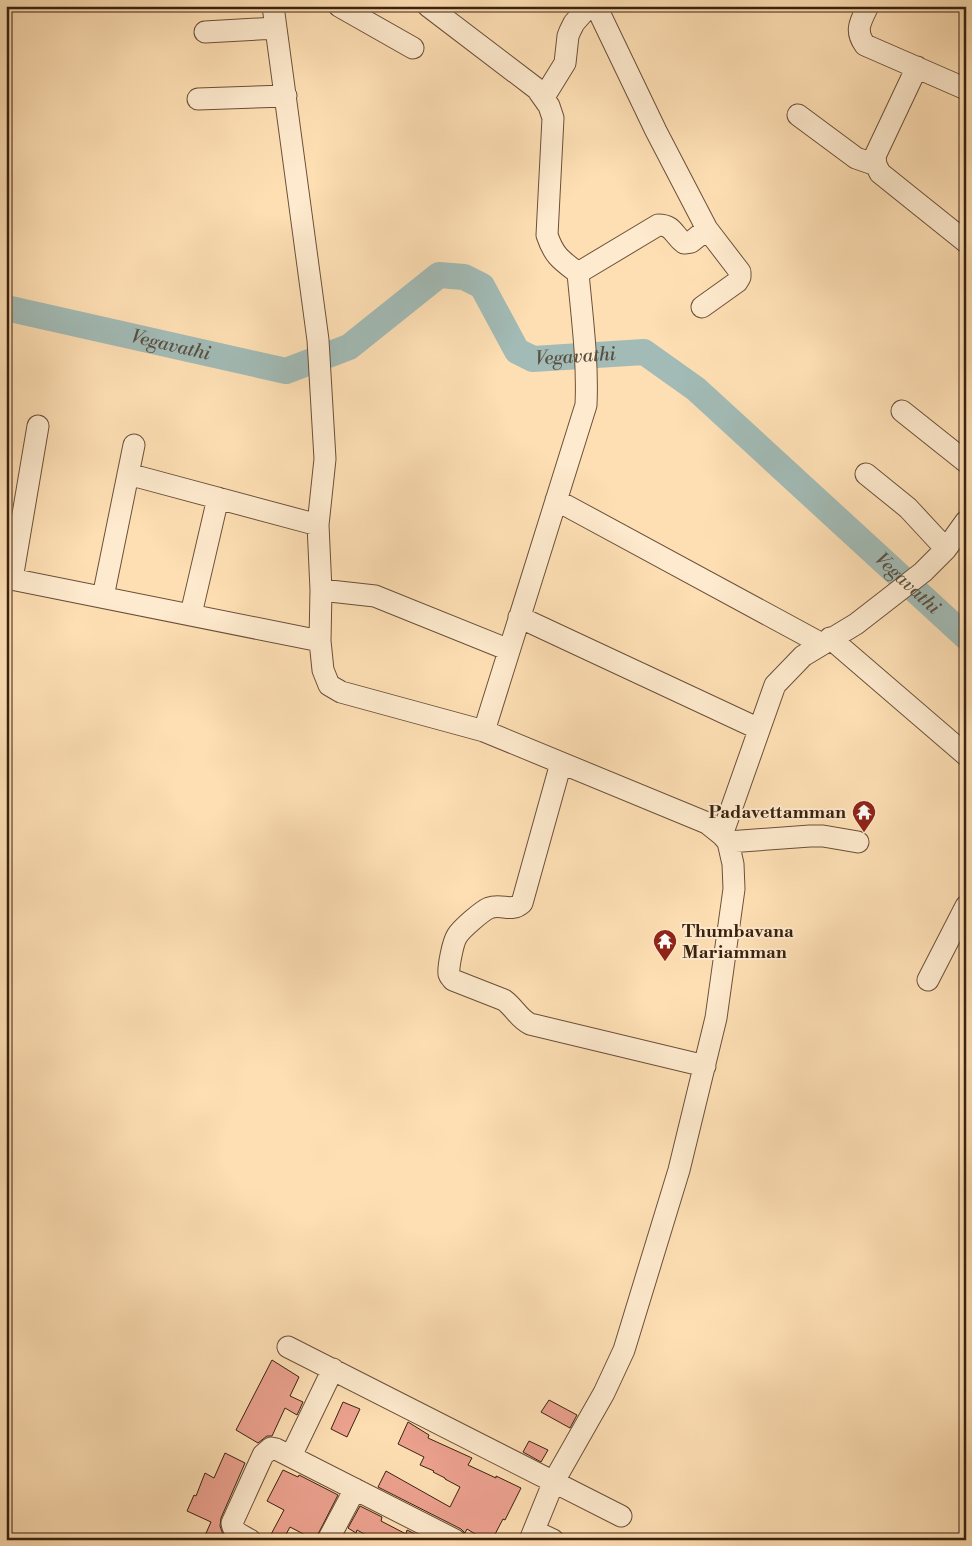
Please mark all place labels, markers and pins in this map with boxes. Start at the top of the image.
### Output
temple icon: Padavettamman [851,799,877,833]
place label: Padavettamman [709,801,846,824]
place label: Thumbavana Mariamman [682,920,794,964]
temple icon: Thumbavana Mariamman [652,928,678,962]

